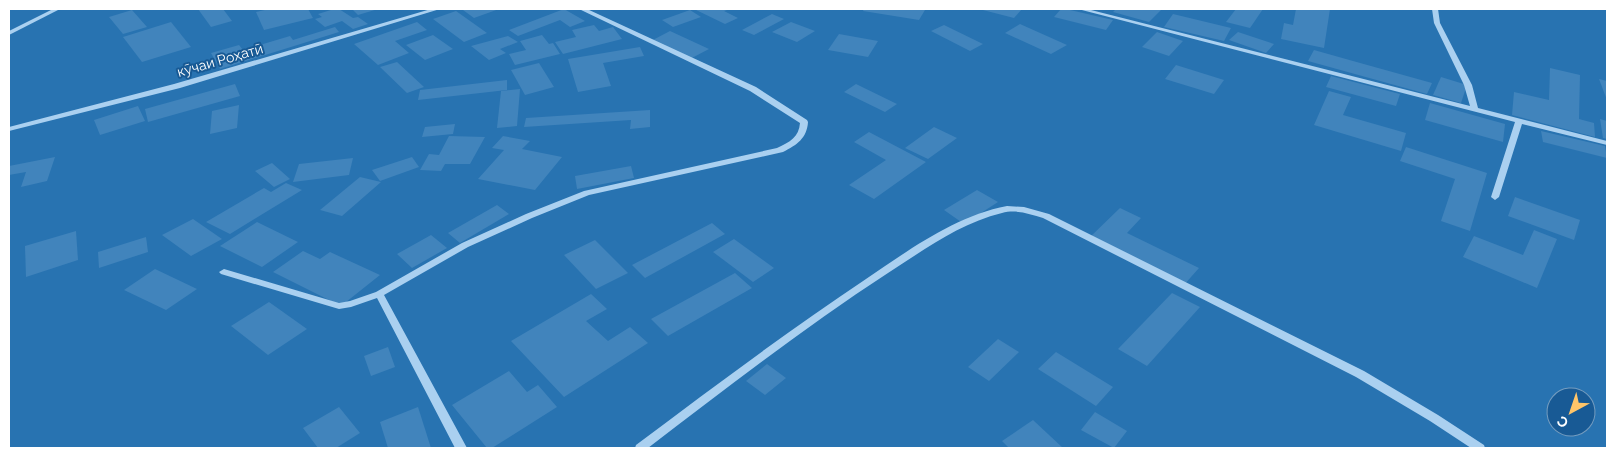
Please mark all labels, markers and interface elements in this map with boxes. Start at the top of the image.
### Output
street label: кӯчаи Роҳатӣ [175,40,265,80]
north arrow [1546,387,1596,437]
text: С [1554,412,1571,431]

